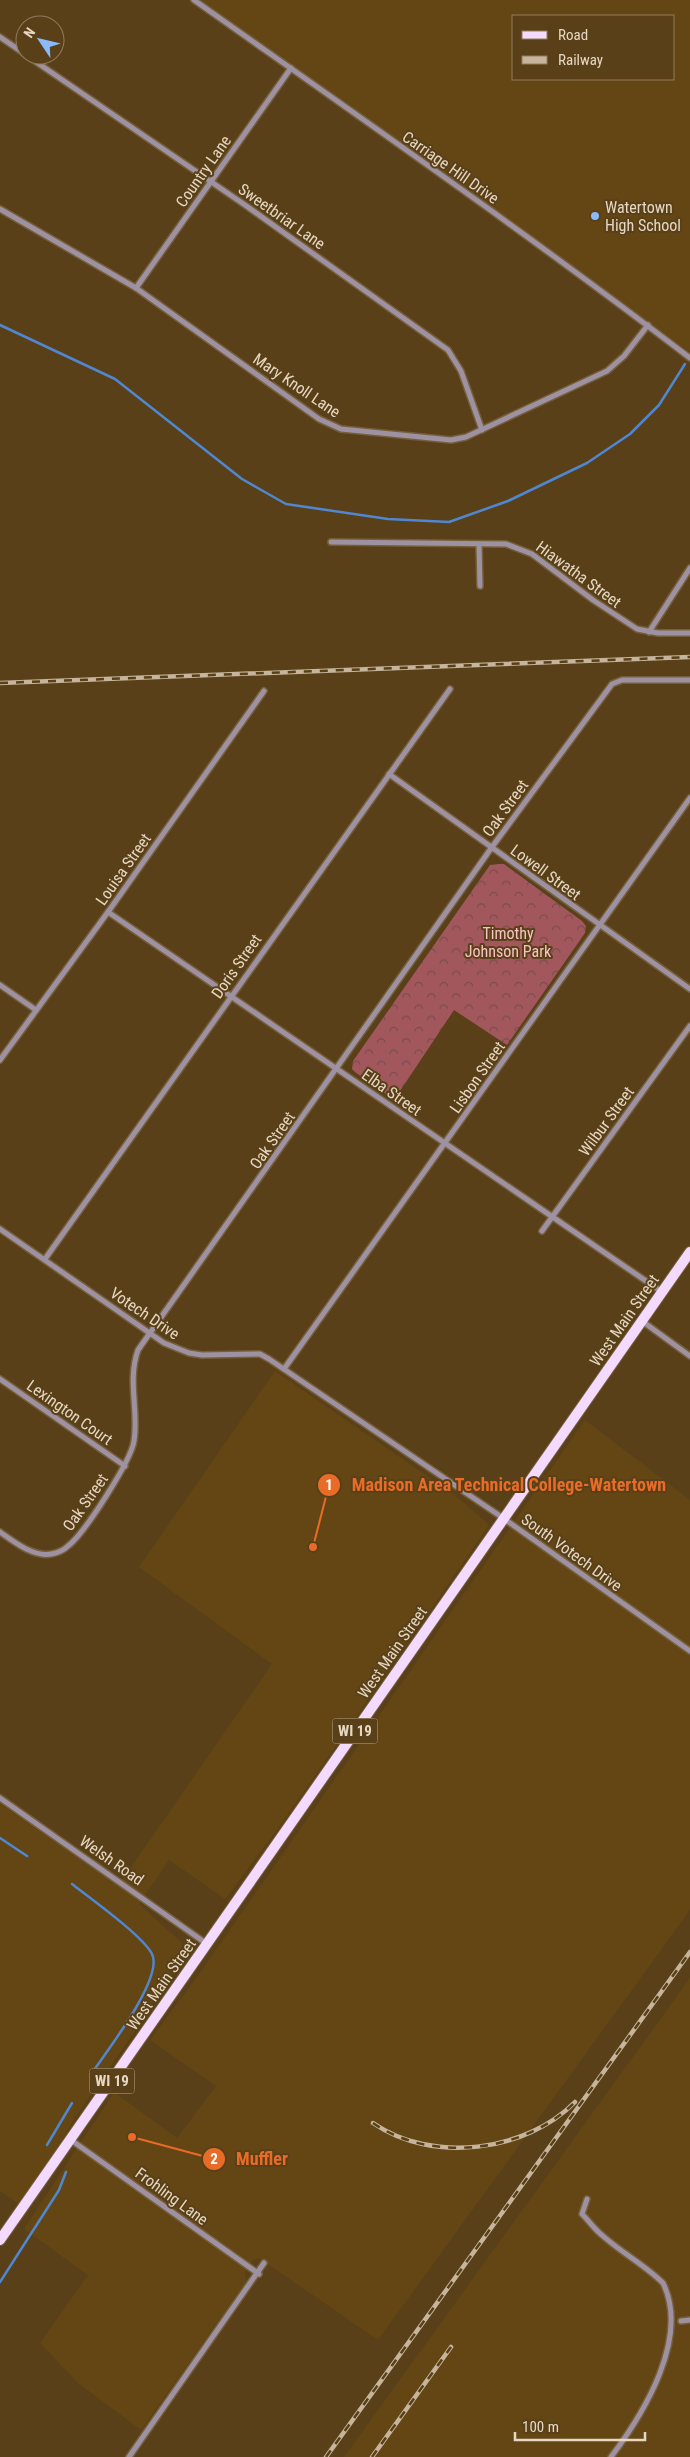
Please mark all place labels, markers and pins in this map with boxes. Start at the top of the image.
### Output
place label: Watertown High School [605,198,681,235]
marker: Watertown High School [589,210,601,222]
callout: Madison Area Technical College-Watertown [317,1468,676,1501]
callout: Muffler [201,2142,298,2175]

